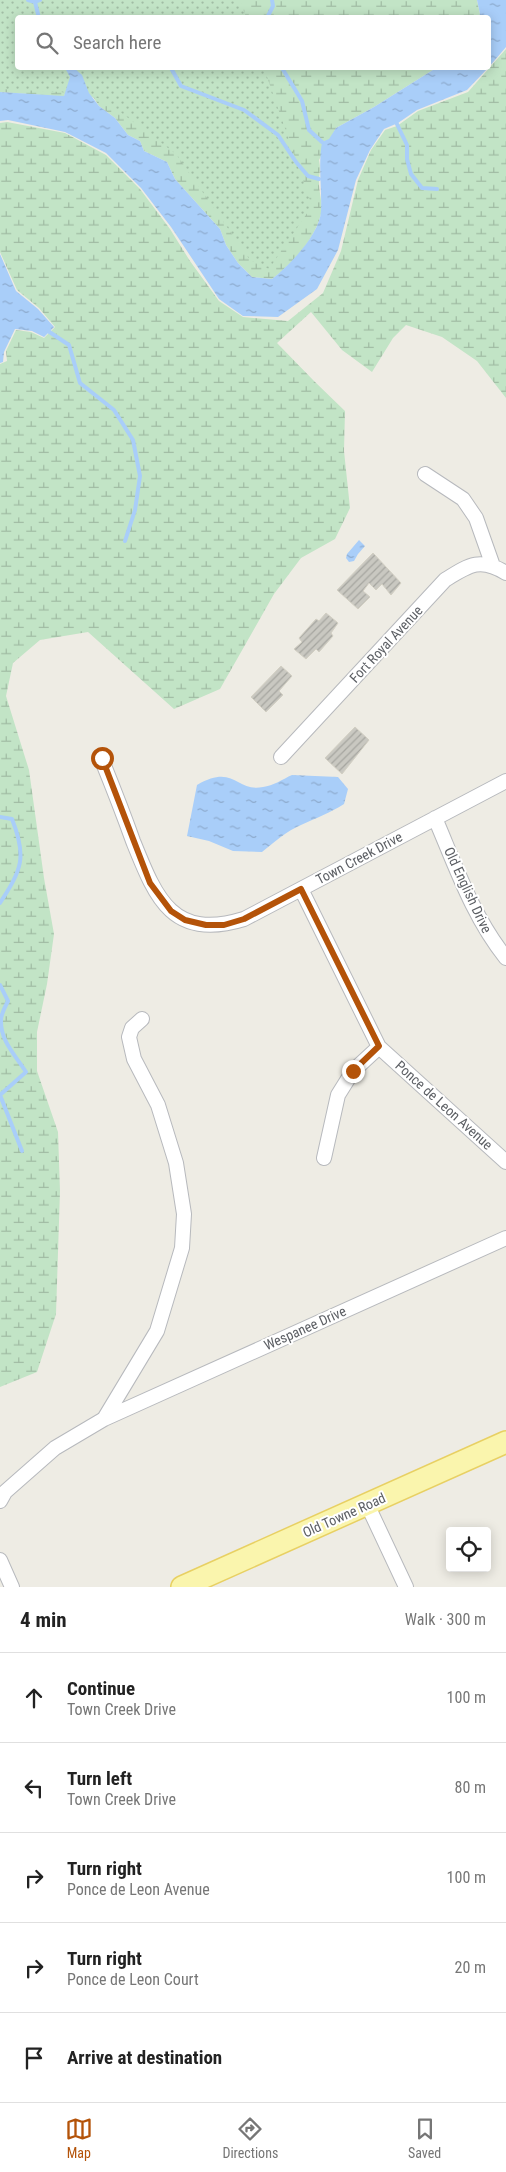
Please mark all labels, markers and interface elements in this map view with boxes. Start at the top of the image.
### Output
search box [15,15,491,70]
icon: search [33,29,61,57]
text: Search here [73,31,161,54]
street label: Fort Royal Avenue [346,602,426,686]
route start [91,747,114,770]
street label: Town Creek Drive [313,828,405,887]
street label: Old English Drive [441,844,495,936]
street label: Ponce de Leon Avenue [392,1057,496,1153]
route end [342,1060,365,1083]
street label: Wespanee Drive [262,1303,349,1353]
street label: Old Towne Road [300,1490,388,1540]
map controls [446,1527,491,1572]
button: locate [446,1527,491,1572]
text: 4 min [20,1608,67,1632]
text: Walk · 300 m [405,1610,486,1629]
text: Continue [67,1677,135,1700]
icon: ahead [20,1684,48,1712]
text: 100 m [447,1688,486,1707]
text: Town Creek Drive [67,1700,176,1719]
text: Turn left [67,1767,132,1790]
icon: left [20,1774,48,1802]
text: 80 m [454,1778,486,1797]
text: Town Creek Drive [67,1790,176,1809]
text: Turn right [67,1857,142,1880]
icon: right [20,1864,48,1892]
text: 100 m [447,1868,486,1887]
text: Ponce de Leon Avenue [67,1880,210,1899]
text: Turn right [67,1947,142,1970]
icon: right [20,1954,48,1982]
text: 20 m [454,1958,486,1977]
text: Ponce de Leon Court [67,1970,199,1989]
icon: arrive [20,2044,48,2072]
text: Arrive at destination [67,2046,222,2069]
tab: Map [65,2115,93,2161]
tab: Directions [222,2115,278,2161]
tab: Saved [408,2115,441,2161]

